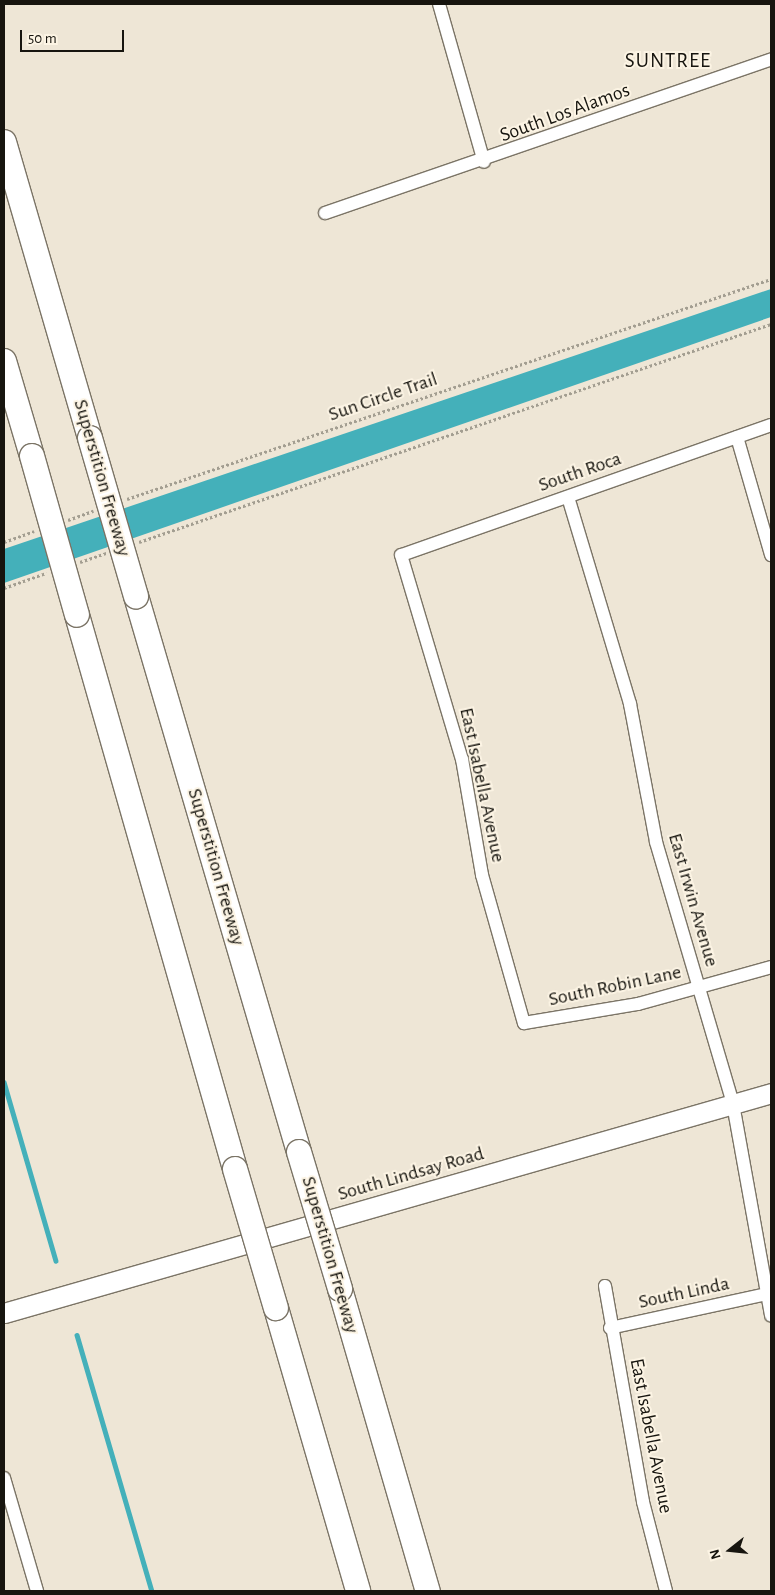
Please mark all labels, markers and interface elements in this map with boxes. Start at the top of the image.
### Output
scale bar [22,20,126,52]
text: 50 m [28,31,57,46]
district label: SUNTREE [624,48,712,74]
street label: South Los Alamos [497,78,633,148]
street label: Sun Circle Trail [325,367,441,427]
street label: Superstition Freeway [68,397,136,559]
street label: South Roca [535,447,625,497]
street label: East Isabella Avenue [454,706,510,864]
street label: Superstition Freeway [182,786,250,948]
street label: East Irwin Avenue [662,831,724,969]
street label: South Robin Lane [546,960,684,1012]
street label: South Lindsay Road [335,1142,487,1206]
street label: Superstition Freeway [296,1174,364,1336]
street label: South Linda [636,1272,732,1314]
street label: East Isabella Avenue [624,1356,678,1516]
north arrow [705,1525,755,1575]
text: N [708,1548,724,1561]

